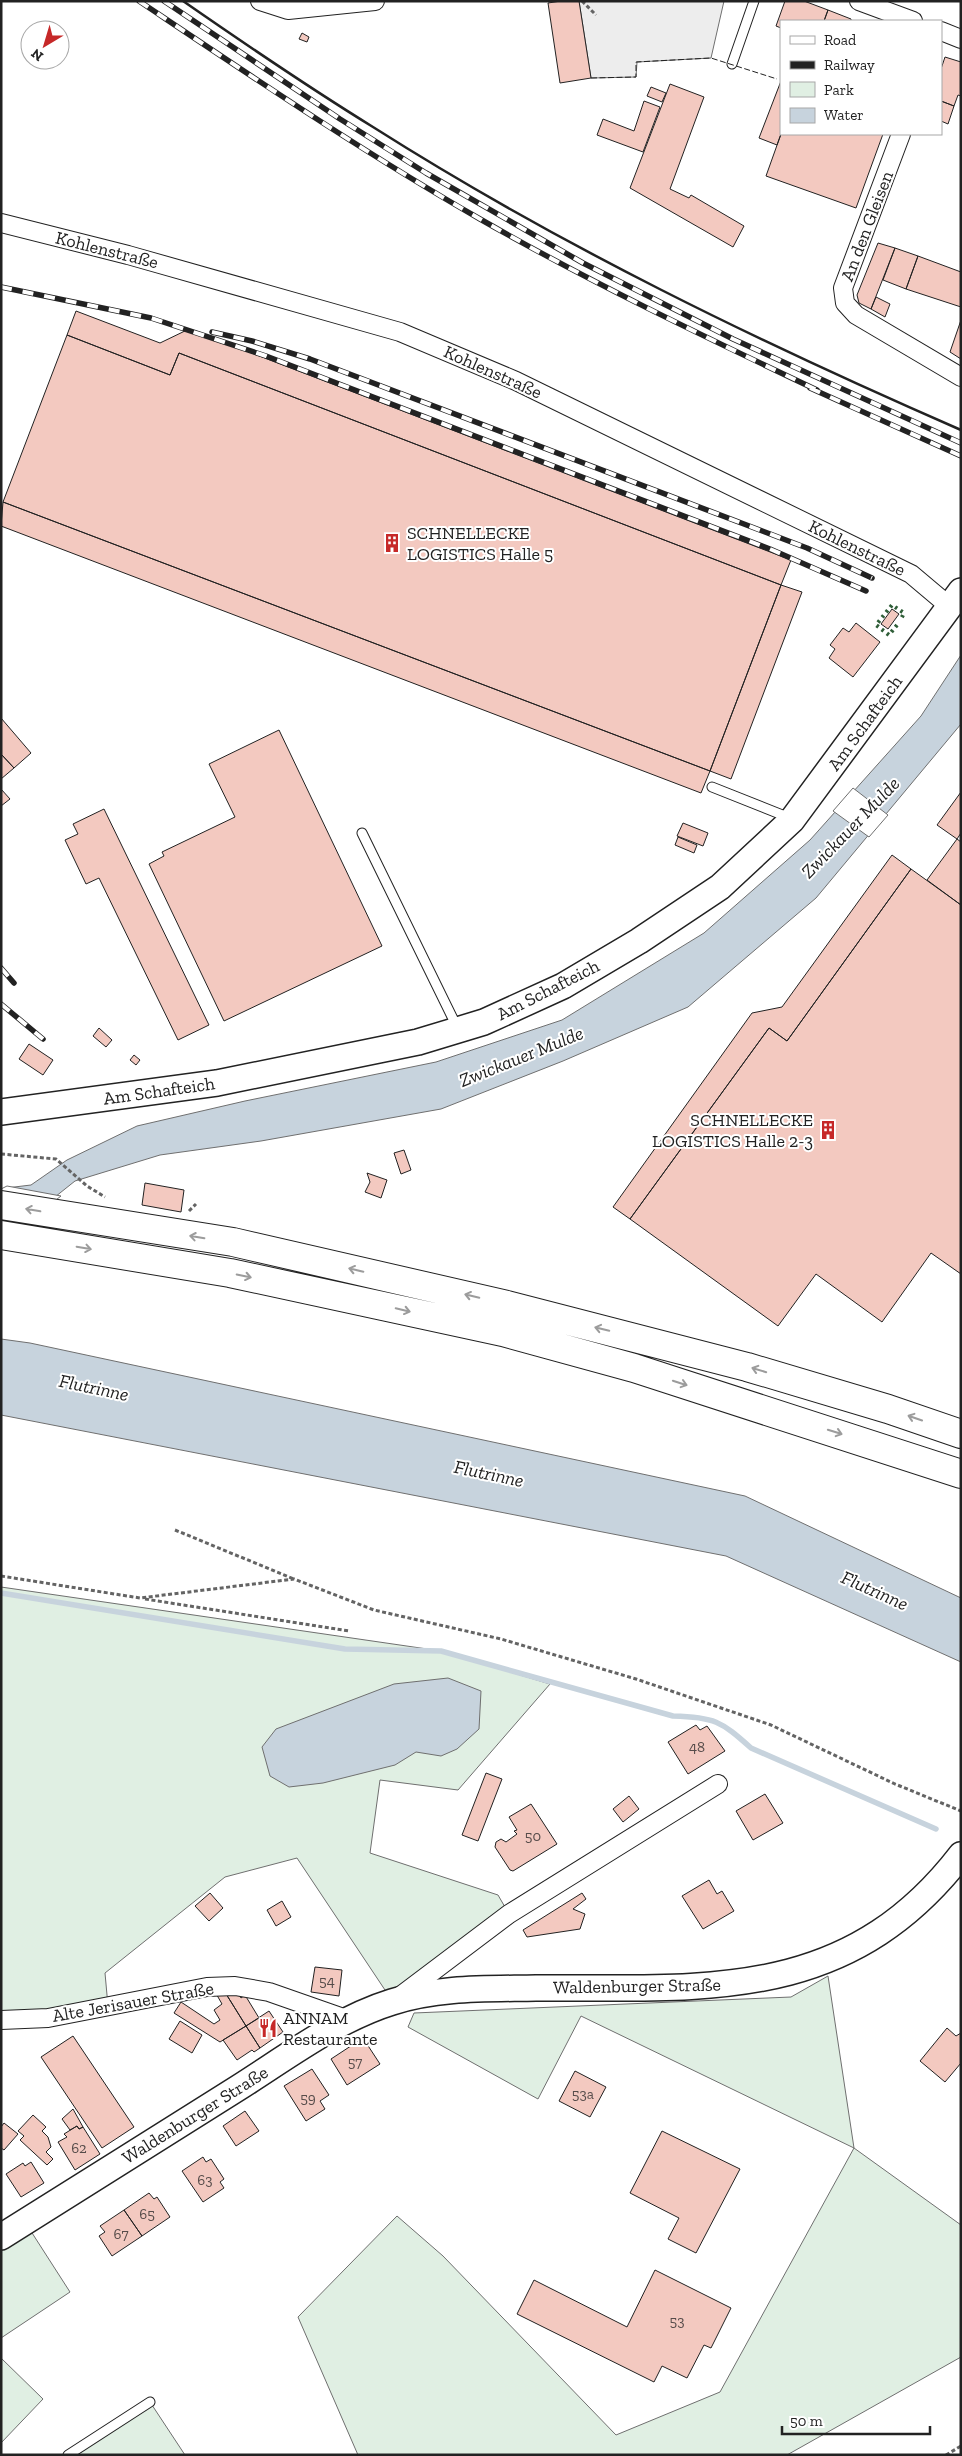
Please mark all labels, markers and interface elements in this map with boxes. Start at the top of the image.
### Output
north arrow [20,20,70,70]
legend [780,20,942,135]
text: Road [824,31,857,49]
text: N [28,45,47,65]
text: Railway [824,56,875,74]
text: Park [824,81,854,99]
text: Water [824,106,864,124]
street label: An den Gleisen [836,167,898,284]
street label: Kohlenstraße [53,227,161,273]
street label: Kohlenstraße [441,341,545,403]
street label: Kohlenstraße [805,515,909,581]
place label: SCHNELLECKE LOGISTICS Halle 5 [407,522,553,565]
building icon: SCHNELLECKE LOGISTICS Halle 5 [381,532,403,554]
street label: Am Schafteich [823,671,907,775]
water label: Zwickauer Mulde [796,772,904,883]
street label: Am Schafteich [493,955,603,1025]
water label: Zwickauer Mulde [456,1021,587,1092]
street label: Am Schafteich [102,1072,216,1110]
place label: SCHNELLECKE LOGISTICS Halle 2-3 [652,1109,813,1152]
building icon: SCHNELLECKE LOGISTICS Halle 2-3 [817,1119,839,1141]
one-way arrow [25,1205,41,1215]
one-way arrow [190,1231,206,1241]
one-way arrow [75,1244,91,1254]
one-way arrow [349,1265,365,1274]
one-way arrow [235,1272,251,1281]
one-way arrow [465,1291,481,1301]
one-way arrow [394,1306,410,1315]
one-way arrow [595,1324,611,1333]
one-way arrow [752,1365,768,1375]
water label: Flutrinne [57,1369,131,1406]
one-way arrow [672,1379,688,1389]
one-way arrow [907,1413,923,1422]
one-way arrow [827,1428,843,1438]
water label: Flutrinne [452,1455,526,1492]
water label: Flutrinne [838,1566,912,1615]
house number: 48 [689,1738,705,1756]
house number: 50 [525,1827,541,1845]
house number: 54 [319,1972,335,1990]
street label: Waldenburger Straße [553,1974,721,1998]
street label: Alte Jerisauer Straße [51,1977,215,2027]
place label: ANNAM Restaurante [283,2007,377,2050]
restaurant icon: ANNAM Restaurante [257,2017,279,2039]
house number: 57 [348,2053,362,2071]
street label: Waldenburger Straße [118,2061,272,2169]
house number: 53a [572,2085,594,2103]
house number: 59 [300,2089,316,2107]
house number: 62 [71,2139,87,2157]
house number: 63 [197,2171,213,2189]
house number: 65 [139,2205,155,2223]
house number: 67 [113,2225,129,2243]
house number: 53 [669,2312,685,2330]
scale bar [782,2404,930,2436]
text: 50 m [790,2412,823,2430]

